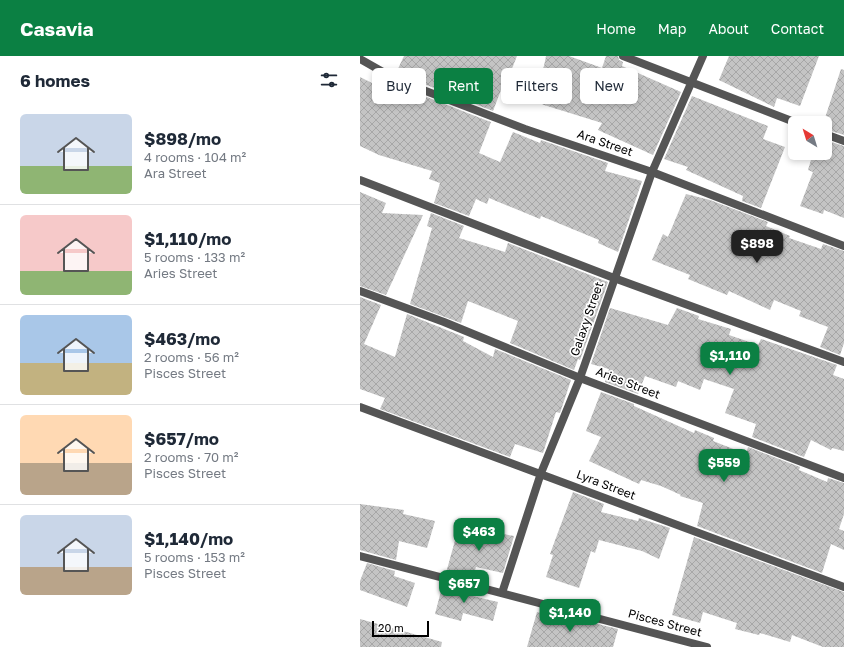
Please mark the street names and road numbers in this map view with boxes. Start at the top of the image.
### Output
street label: Ara Street [575,126,635,159]
street label: Galaxy Street [567,279,606,358]
street label: Aries Street [594,363,663,402]
street label: Lyra Street [574,466,638,503]
street label: Pisces Street [627,605,704,640]

